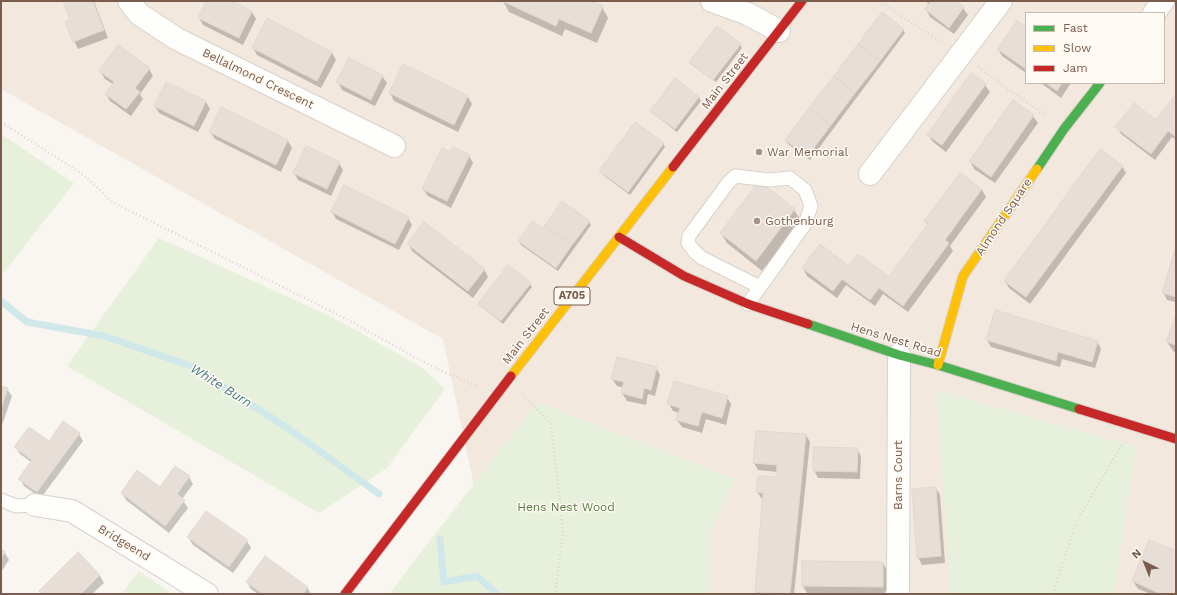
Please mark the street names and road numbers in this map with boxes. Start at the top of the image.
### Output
street label: Bellalmond Crescent [200,46,316,112]
street label: Main Street [698,50,752,112]
street label: Almond Square [973,176,1035,258]
road number: A705 [554,287,590,305]
street label: Main Street [499,305,553,367]
street label: Hens Nest Road [849,319,943,361]
street label: Barns Court [891,440,905,510]
street label: Bridgeend [95,522,153,564]

